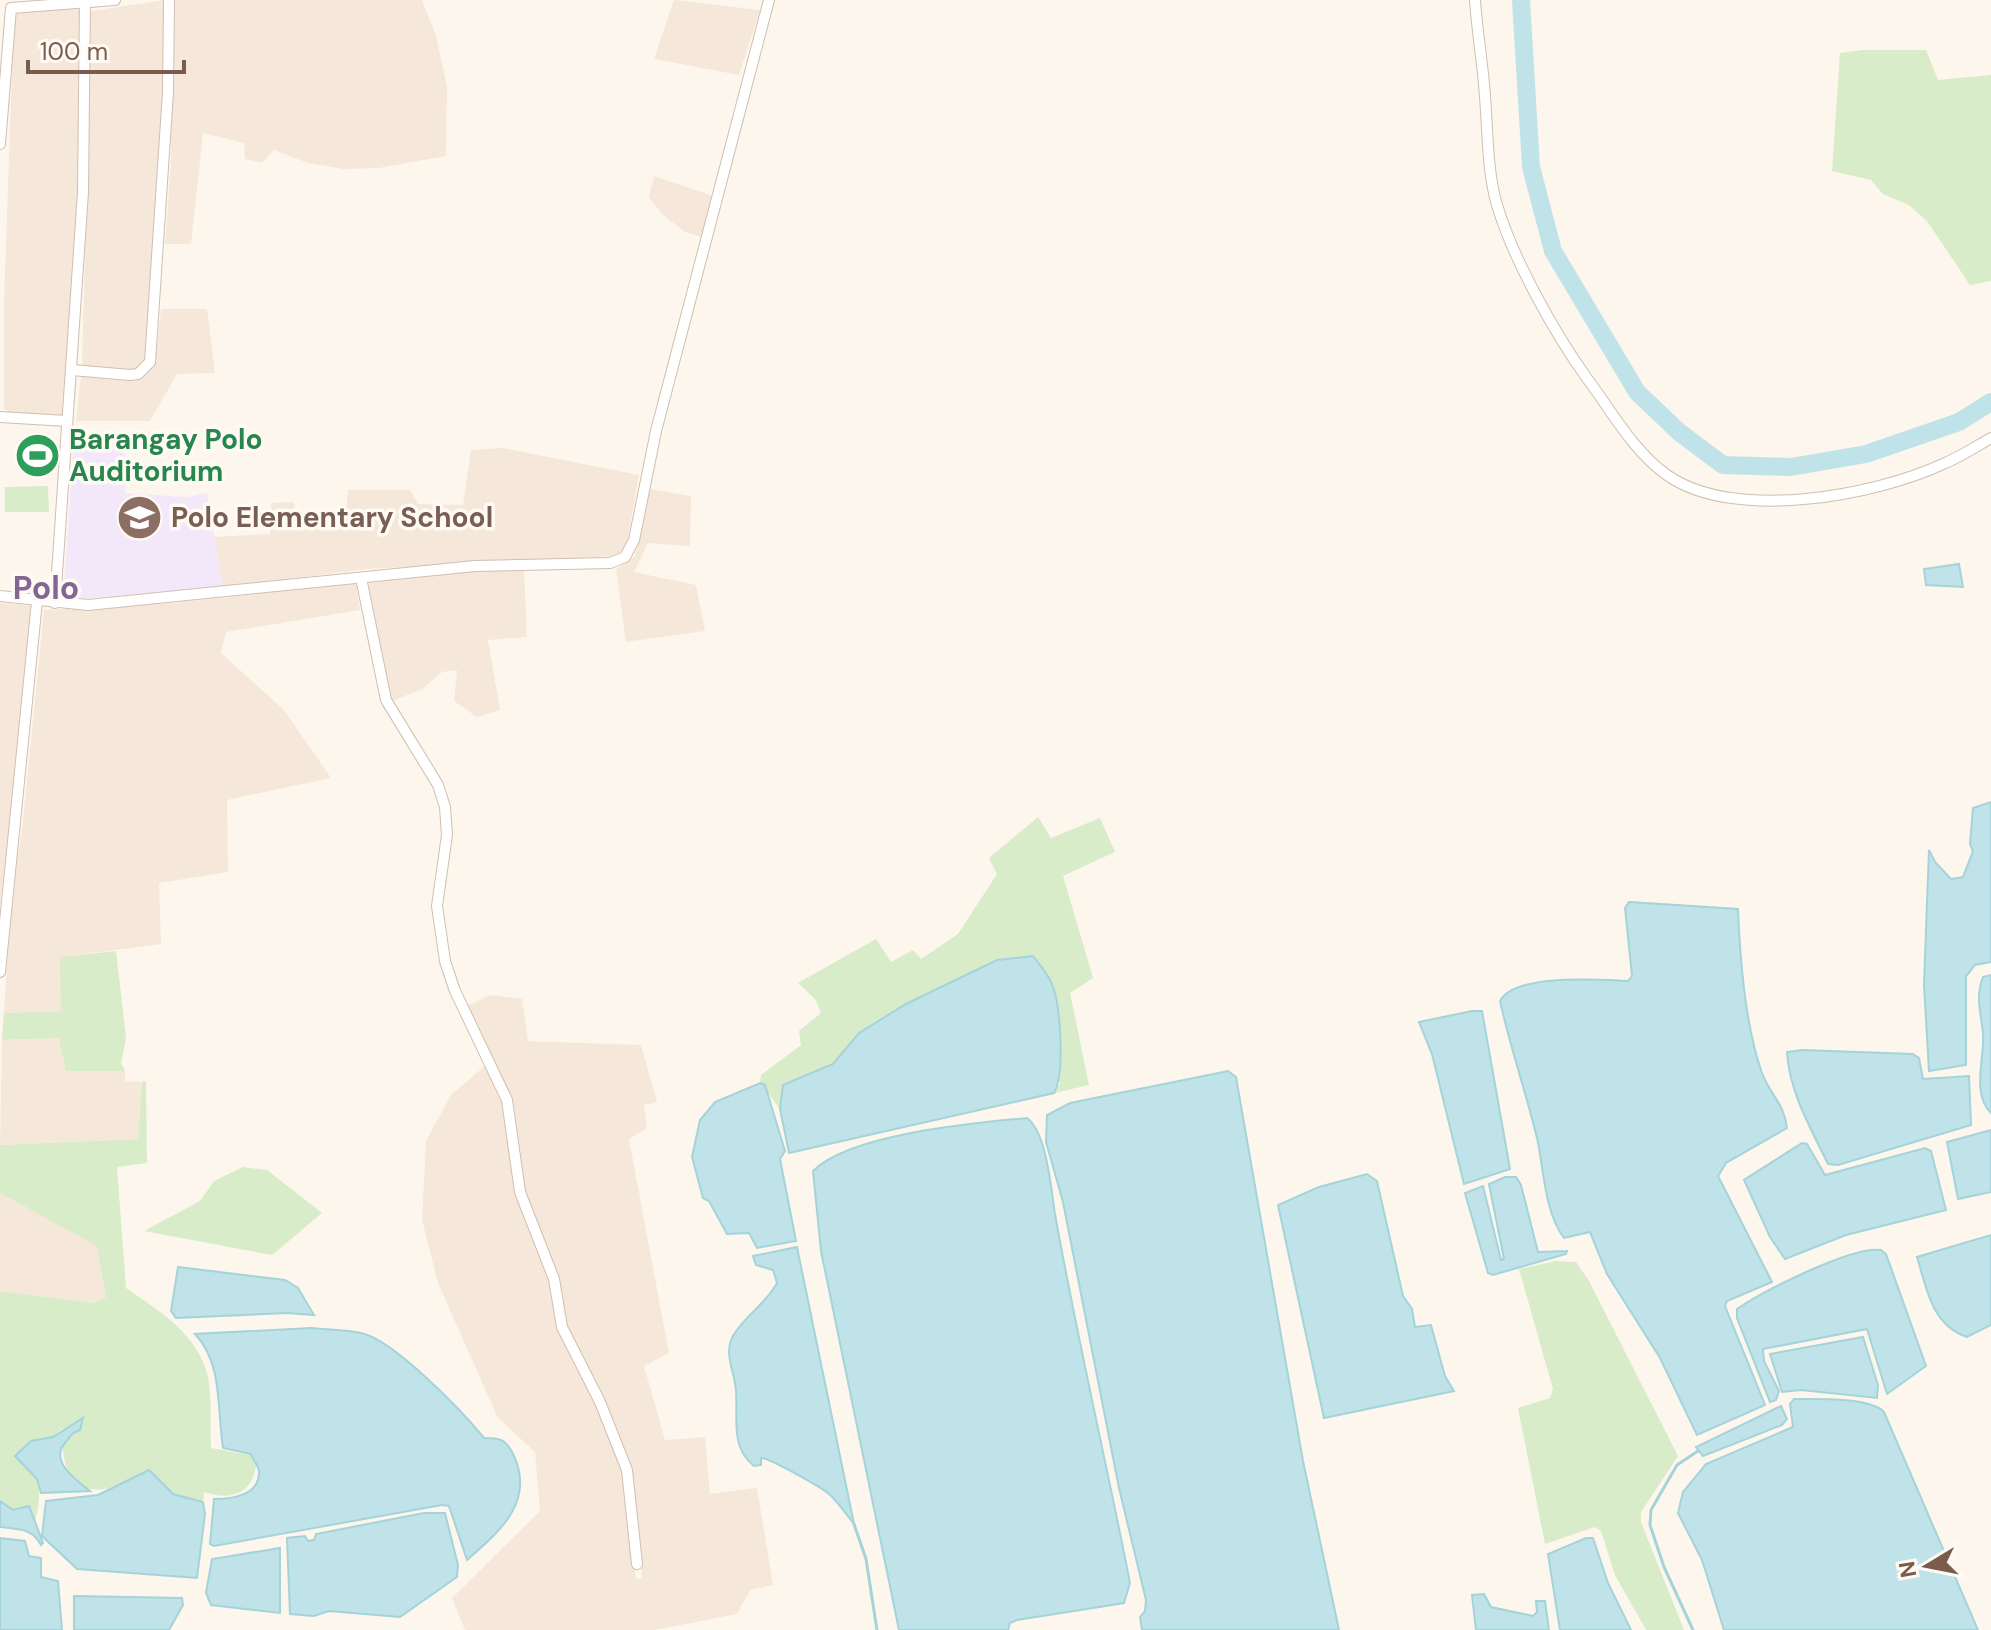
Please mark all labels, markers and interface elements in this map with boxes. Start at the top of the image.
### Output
scale bar [28,24,184,74]
text: 100 m [40,36,108,67]
place label: Barangay Polo Auditorium [69,421,263,490]
sports icon: Barangay Polo Auditorium [14,431,62,479]
school or university icon: Polo Elementary School [116,493,164,541]
place label: Polo Elementary School [171,499,493,536]
district label: Polo [13,567,79,609]
north arrow [1887,1526,1967,1606]
text: N [1892,1559,1923,1580]

